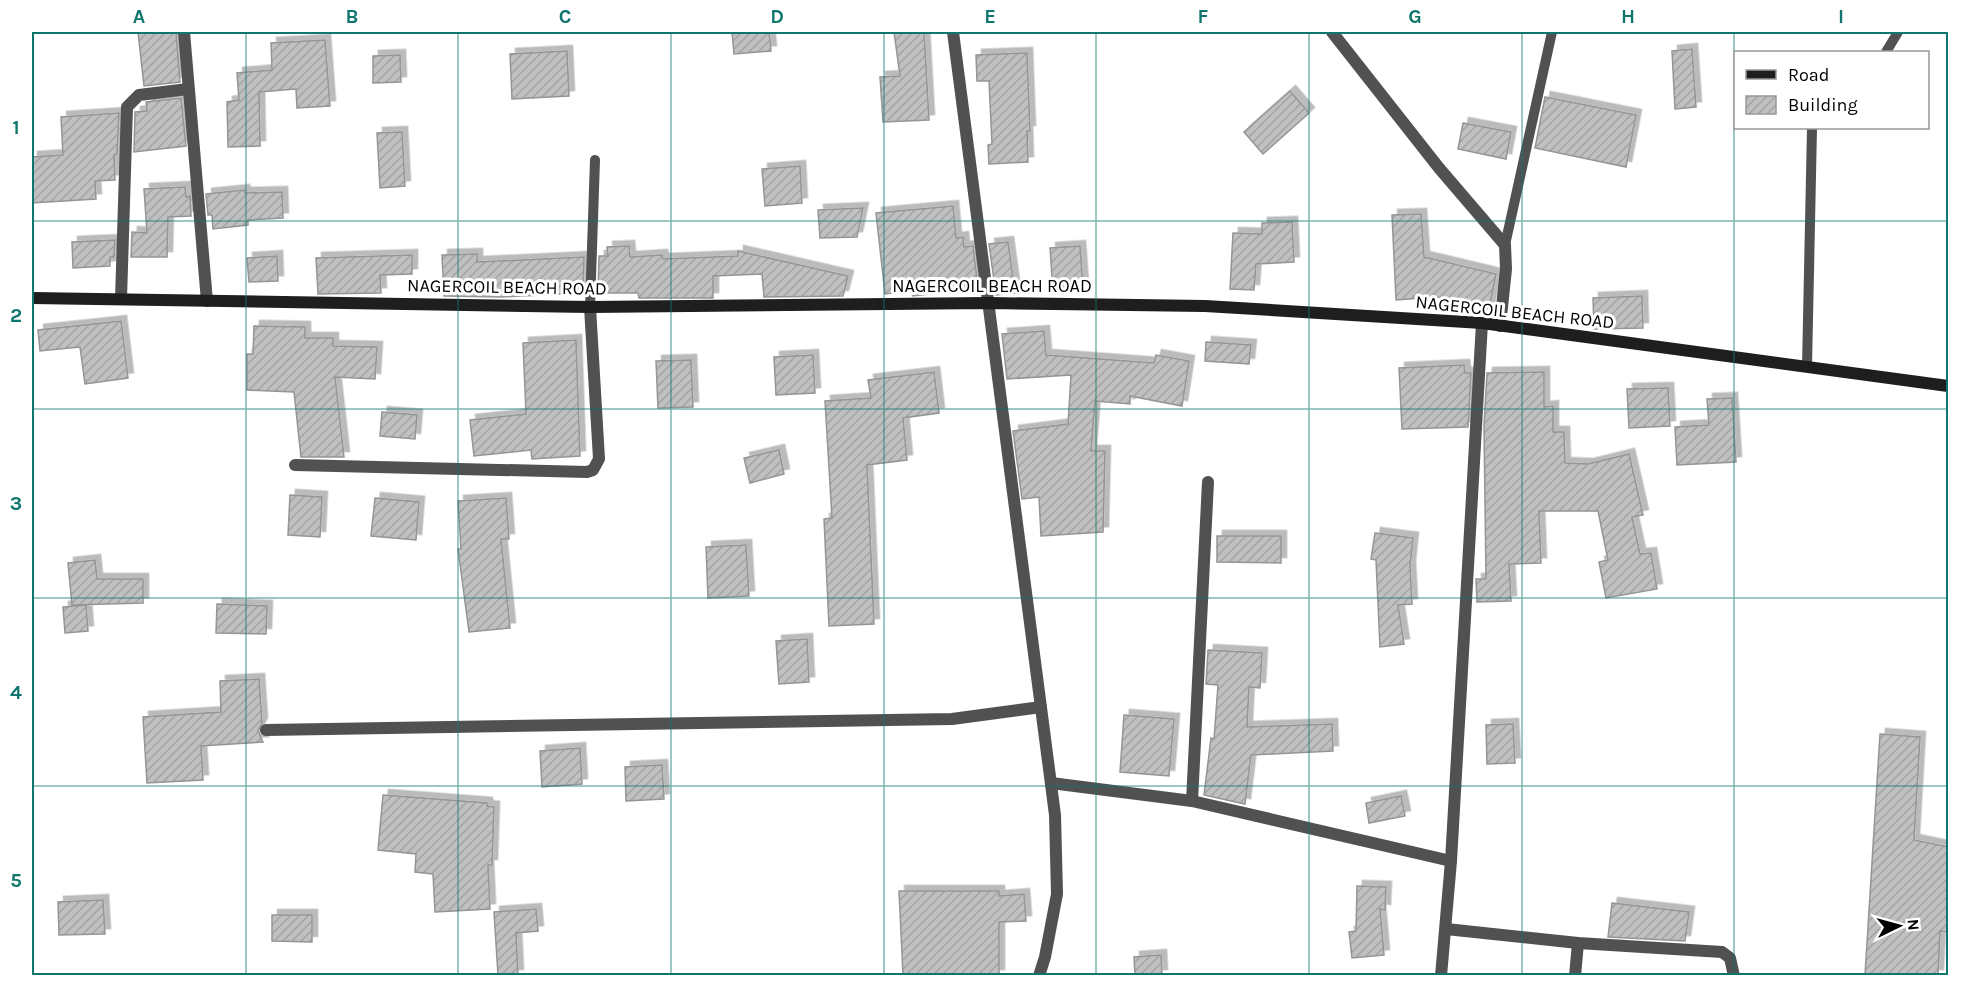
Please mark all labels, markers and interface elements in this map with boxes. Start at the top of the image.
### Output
text: A [133,5,146,28]
text: B [346,5,358,28]
text: C [559,5,571,28]
text: D [770,5,784,28]
text: E [984,5,996,28]
text: F [1198,5,1209,28]
text: G [1408,5,1422,28]
text: H [1621,5,1635,28]
text: I [1838,5,1844,28]
legend [1734,51,1929,129]
text: Road [1788,64,1829,86]
text: Building [1788,94,1858,116]
text: 1 [12,116,20,139]
street label: NAGERCOIL BEACH ROAD [407,274,607,300]
street label: NAGERCOIL BEACH ROAD [892,275,1092,297]
street label: NAGERCOIL BEACH ROAD [1415,291,1615,333]
text: 2 [10,304,22,327]
text: 3 [10,492,22,515]
text: 4 [10,681,22,704]
text: 5 [10,869,22,892]
north arrow [1869,896,1929,956]
text: N [1903,918,1923,931]

